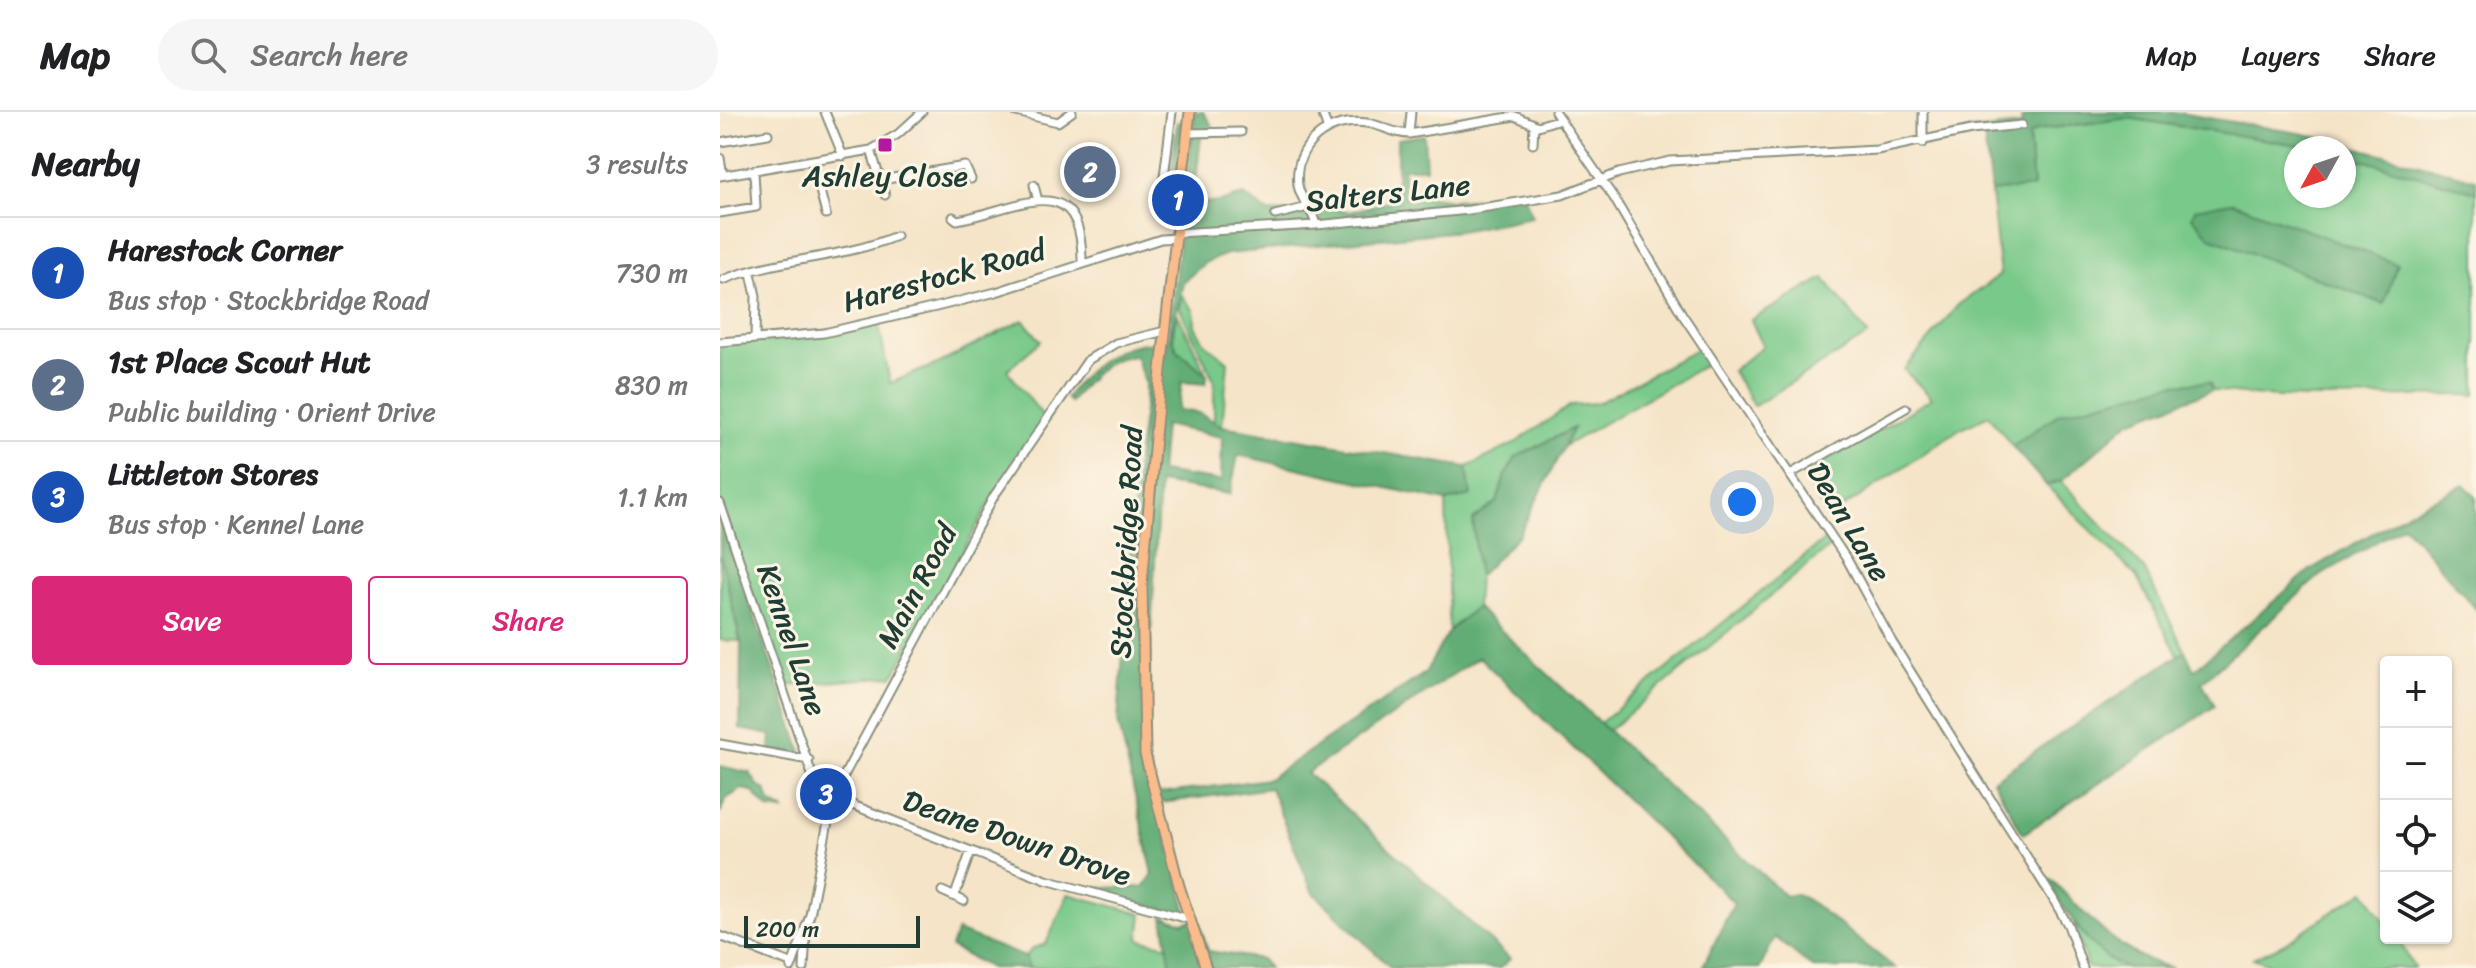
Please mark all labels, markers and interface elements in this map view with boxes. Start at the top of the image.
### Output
search box [158,19,718,91]
text: Map [40,22,110,89]
text: Search here [250,28,408,82]
text: Map [2145,31,2197,80]
text: Layers [2241,31,2320,80]
text: Share [2364,31,2436,80]
icon: search [186,33,230,77]
text: Nearby [32,134,140,194]
marker: Ashley Close [876,136,894,154]
north arrow [2284,136,2356,208]
text: 3 results [586,141,688,187]
pin: 2 [1064,142,1116,202]
place label: Ashley Close [801,149,968,203]
street label: Salters Lane [1303,158,1473,228]
pin: 1 [1152,170,1204,230]
street label: Harestock Road [837,222,1053,329]
text: Harestock Corner [108,223,342,277]
text: 1 [52,250,64,296]
text: 730 m [616,250,688,296]
text: Bus stop · Stockbridge Road [108,277,429,323]
text: 1st Place Scout Hut [108,335,371,389]
text: 2 [50,362,66,408]
text: 830 m [615,362,688,408]
text: Public building · Orient Drive [108,389,436,435]
street label: Stockbridge Road [1093,422,1159,660]
text: Littleton Stores [108,447,318,501]
street label: Dean Lane [1792,451,1906,593]
text: 3 [51,474,65,520]
text: 1.1 km [617,474,688,520]
your location [1722,482,1762,522]
text: Bus stop · Kennel Lane [108,501,364,547]
street label: Main Road [861,511,974,659]
street label: Kennel Lane [741,556,843,724]
button: Save [32,576,352,665]
button: Share [368,576,688,665]
map controls [2380,656,2452,944]
button: + [2380,656,2452,728]
button: − [2380,728,2452,800]
pin: 3 [800,764,852,824]
street label: Deane Down Drove [895,774,1139,902]
button: locate [2380,800,2452,872]
button: layers [2380,872,2452,944]
text: 200 m [756,910,819,949]
scale bar [744,912,920,948]

